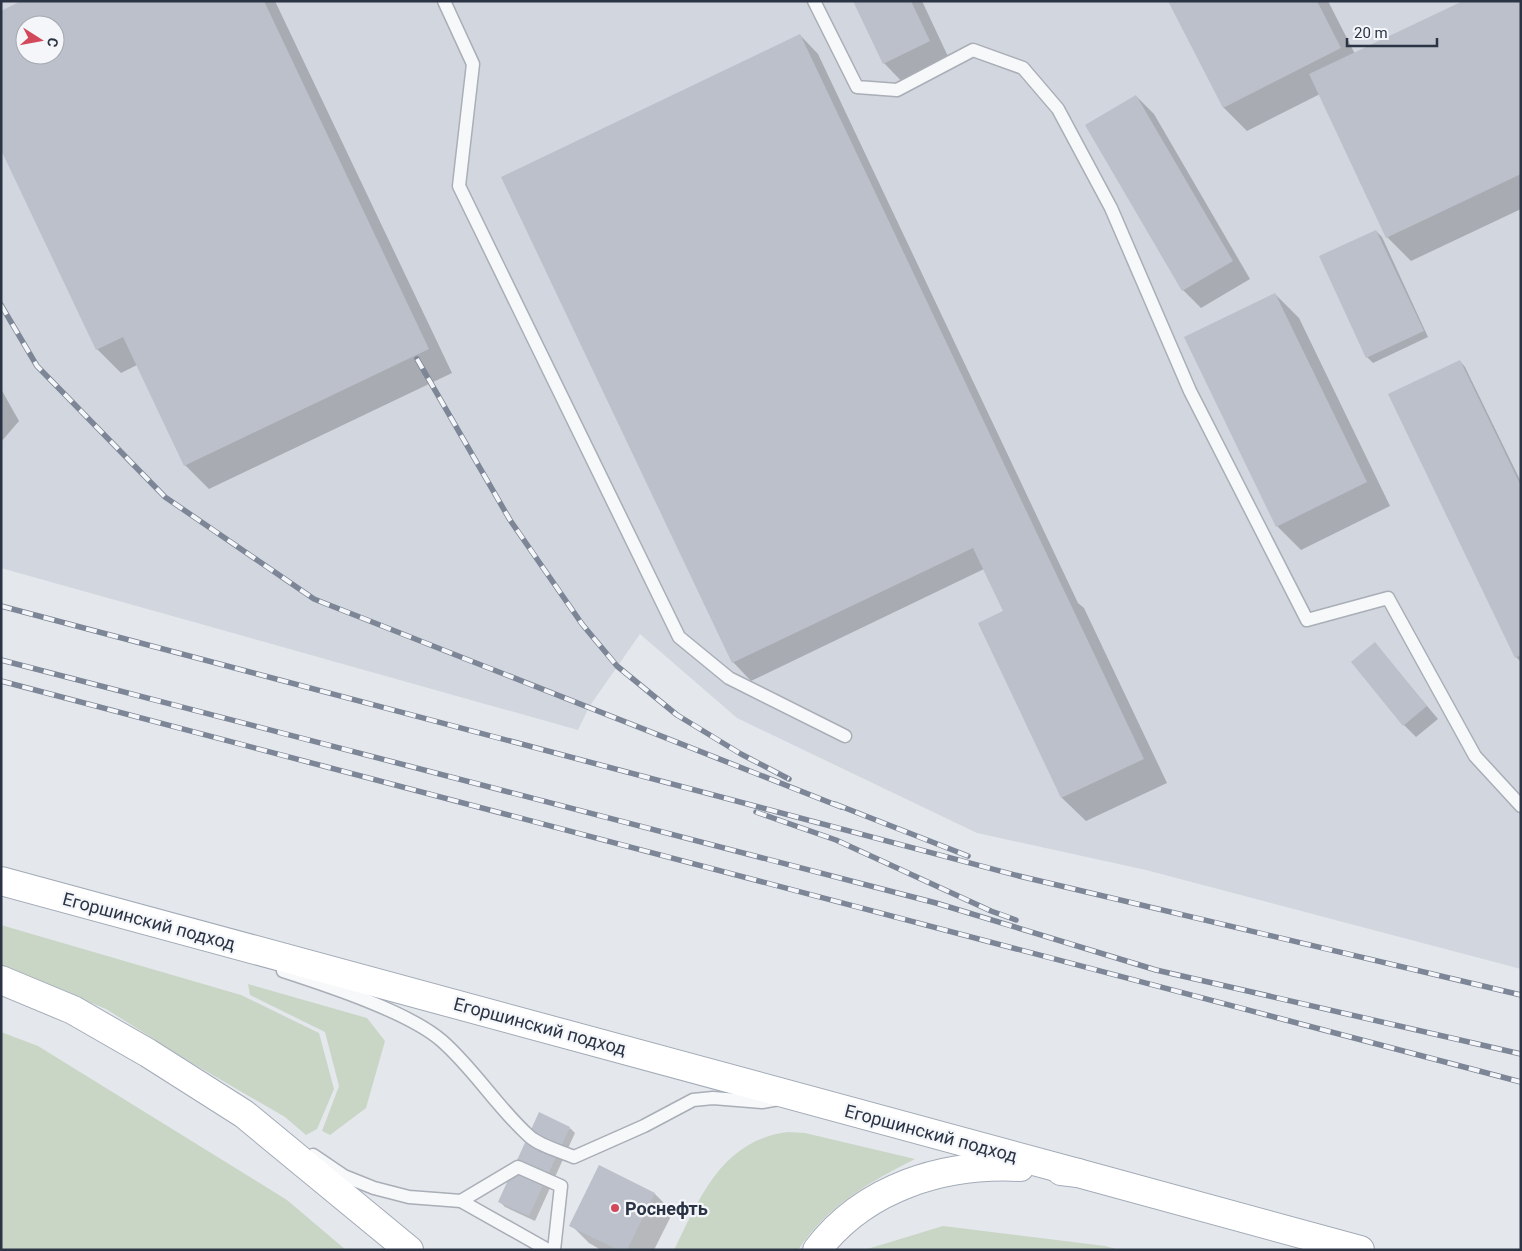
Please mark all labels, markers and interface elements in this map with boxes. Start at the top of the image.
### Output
north arrow [15,15,65,65]
scale bar [1347,15,1437,47]
text: 20 m [1354,24,1388,42]
text: С [44,36,61,49]
street label: Егоршинский подход [60,888,238,954]
street label: Егоршинский подход [451,993,629,1059]
street label: Егоршинский подход [842,1100,1020,1166]
place label: Роснефть [625,1198,708,1219]
marker: Роснефть [609,1202,621,1214]

